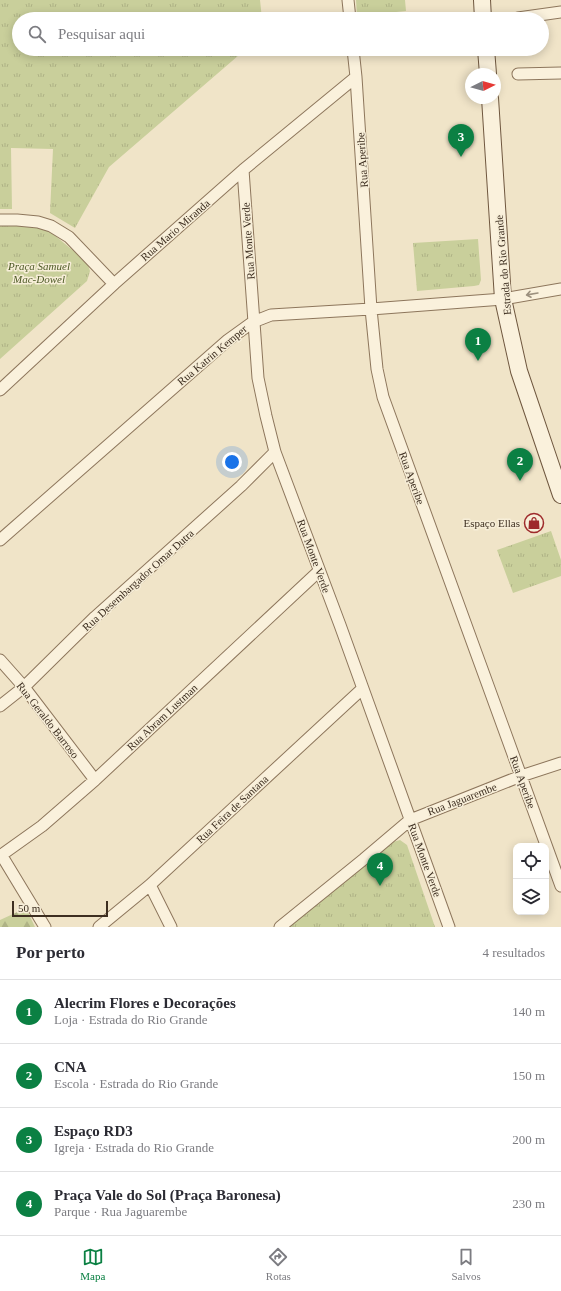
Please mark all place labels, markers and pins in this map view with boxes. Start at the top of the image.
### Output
pin: 3 [448,124,474,157]
pin: 1 [465,328,491,361]
pin: 2 [507,448,533,481]
shop icon: Espaço Ellas [523,512,545,534]
place label: Espaço Ellas [463,517,520,529]
pin: 4 [367,853,393,886]

